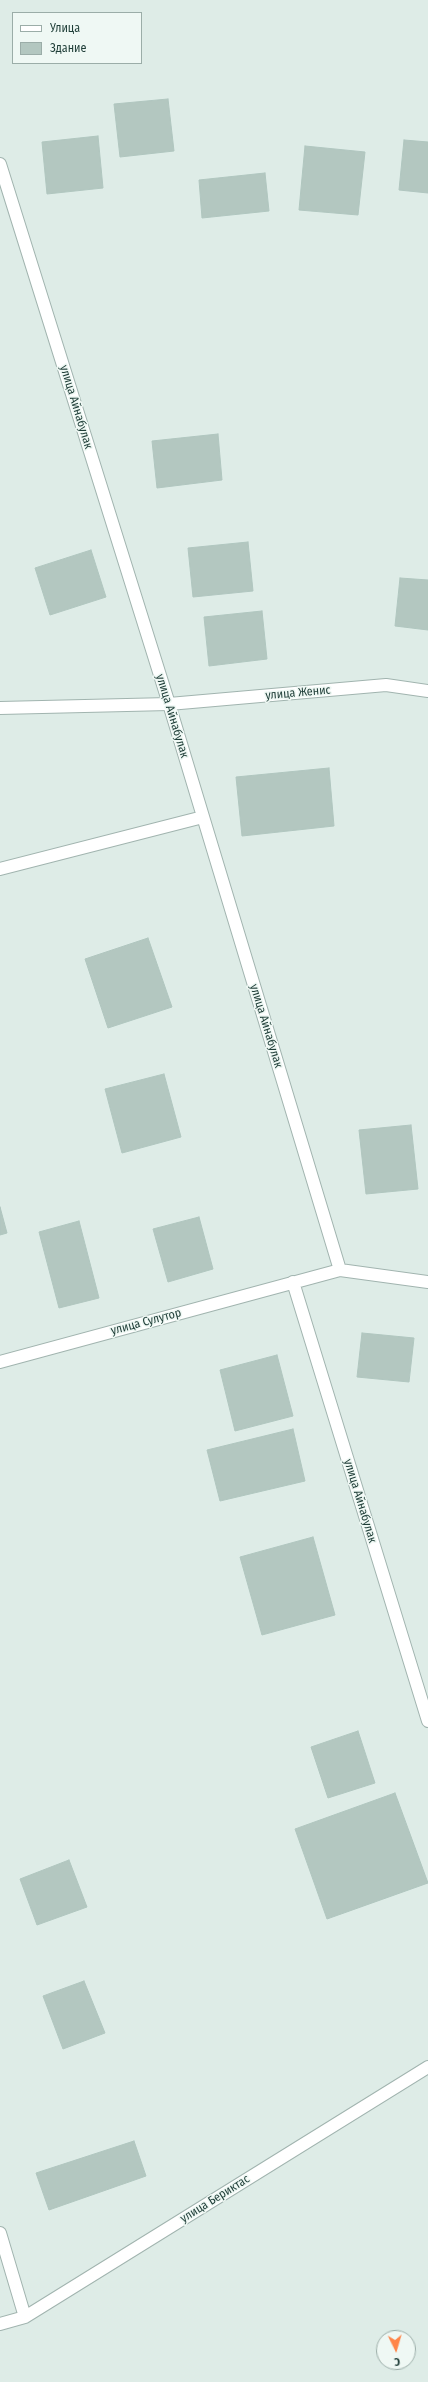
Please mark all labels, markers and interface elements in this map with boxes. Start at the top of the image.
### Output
legend [12,12,142,64]
text: Улица [50,21,80,35]
text: Здание [50,41,86,55]
street label: улица Айнабулак [56,363,96,451]
street label: улица Айнабулак [152,672,192,760]
street label: улица Женис [265,683,331,703]
street label: улица Айнабулак [246,982,286,1070]
street label: улица Сулутор [109,1306,183,1338]
street label: улица Айнабулак [340,1457,380,1545]
street label: улица Бериктас [178,2172,252,2226]
north arrow [376,2330,416,2370]
text: С [394,2355,400,2368]

